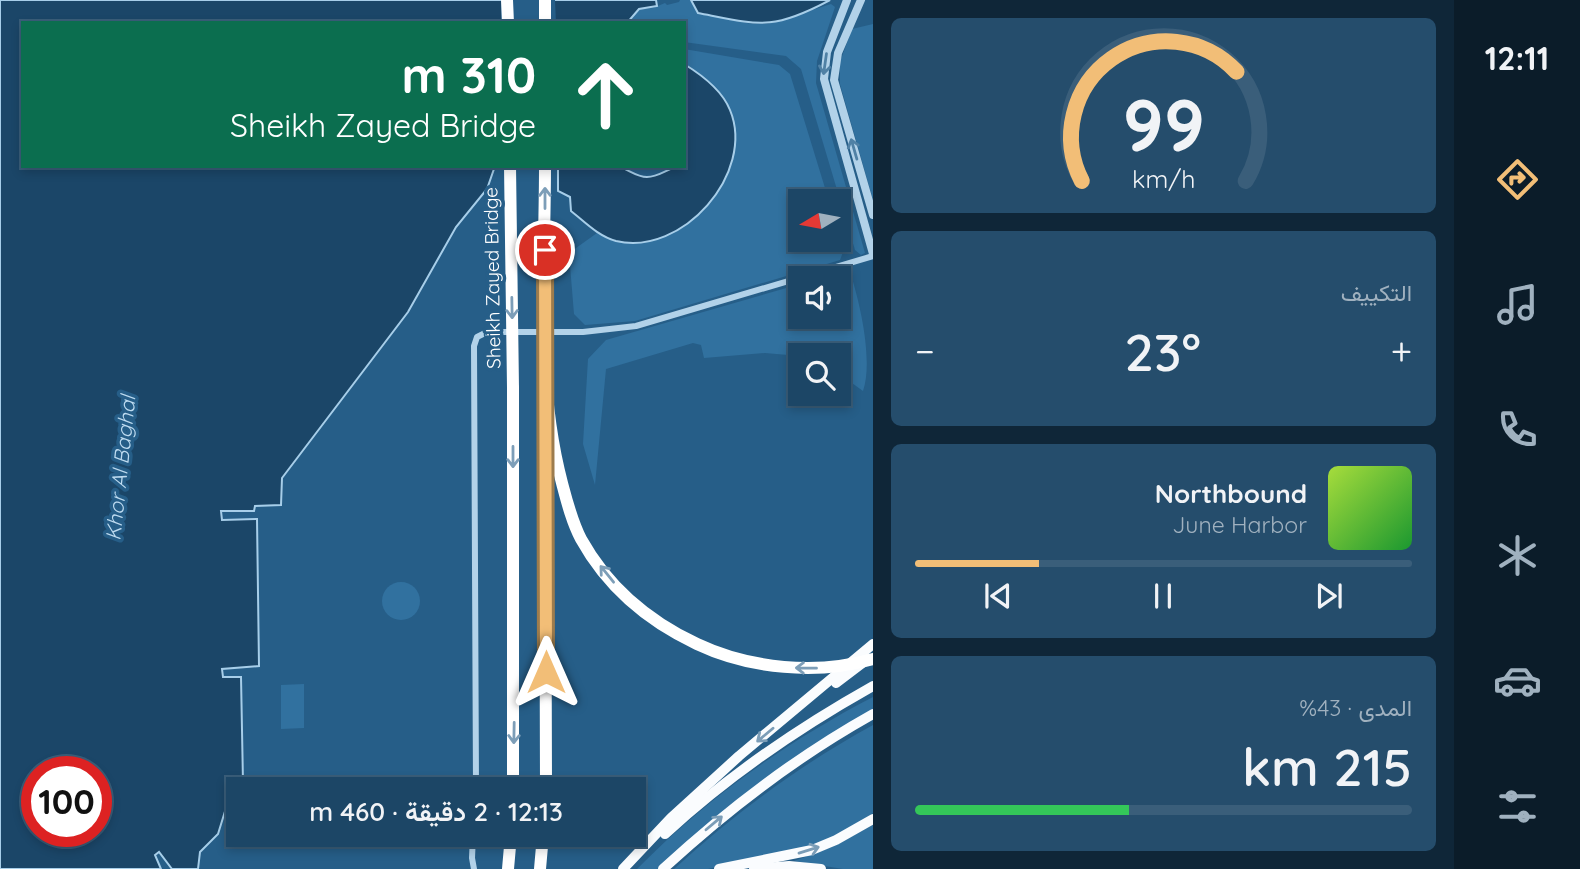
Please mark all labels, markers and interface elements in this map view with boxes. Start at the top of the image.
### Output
text: 12:11 [1485,38,1549,78]
text: 310 m [402,44,536,105]
icon: ahead [560,49,651,140]
one-way arrow [819,52,832,75]
text: 99 [1122,79,1205,170]
text: Sheikh Zayed Bridge [230,105,536,145]
one-way arrow [846,138,859,160]
icon: directions [1493,155,1542,204]
text: km/h [1132,163,1195,194]
street label: Sheikh Zayed Bridge [478,187,506,369]
one-way arrow [538,187,552,210]
north arrow [788,189,850,252]
map controls [788,189,851,406]
pin [515,220,575,280]
icon: arrive [526,231,564,269]
button: sound [788,266,851,329]
text: التكييف [1341,278,1412,307]
icon: music [1493,280,1542,329]
one-way arrow [505,296,519,319]
text: 23° [1124,319,1201,384]
text: − [915,327,935,375]
text: + [1391,327,1412,375]
button: search [788,343,851,406]
water label: Khor Al Baghal [99,392,141,542]
icon: phone [1493,405,1542,454]
one-way arrow [507,445,520,468]
text: Northbound [1155,477,1307,510]
text: June Harbor [1172,510,1307,539]
icon: climate [1493,531,1542,580]
one-way arrow [599,566,615,584]
icon: previous [979,577,1017,615]
icon: pause [1144,577,1182,615]
icon: next [1310,577,1348,615]
position arrow [509,635,583,709]
icon: car [1493,656,1542,705]
one-way arrow [794,661,817,674]
text: المدى · 43% [1299,693,1412,722]
one-way arrow [508,721,521,744]
one-way arrow [756,727,774,743]
text: 215 km [1242,734,1412,799]
speed limit sign: 100 [21,756,112,847]
icon: filters [1493,782,1542,831]
text: 12:13 · 2 دقيقة · 460 m [309,795,563,828]
one-way arrow [704,815,722,831]
one-way arrow [798,843,820,856]

